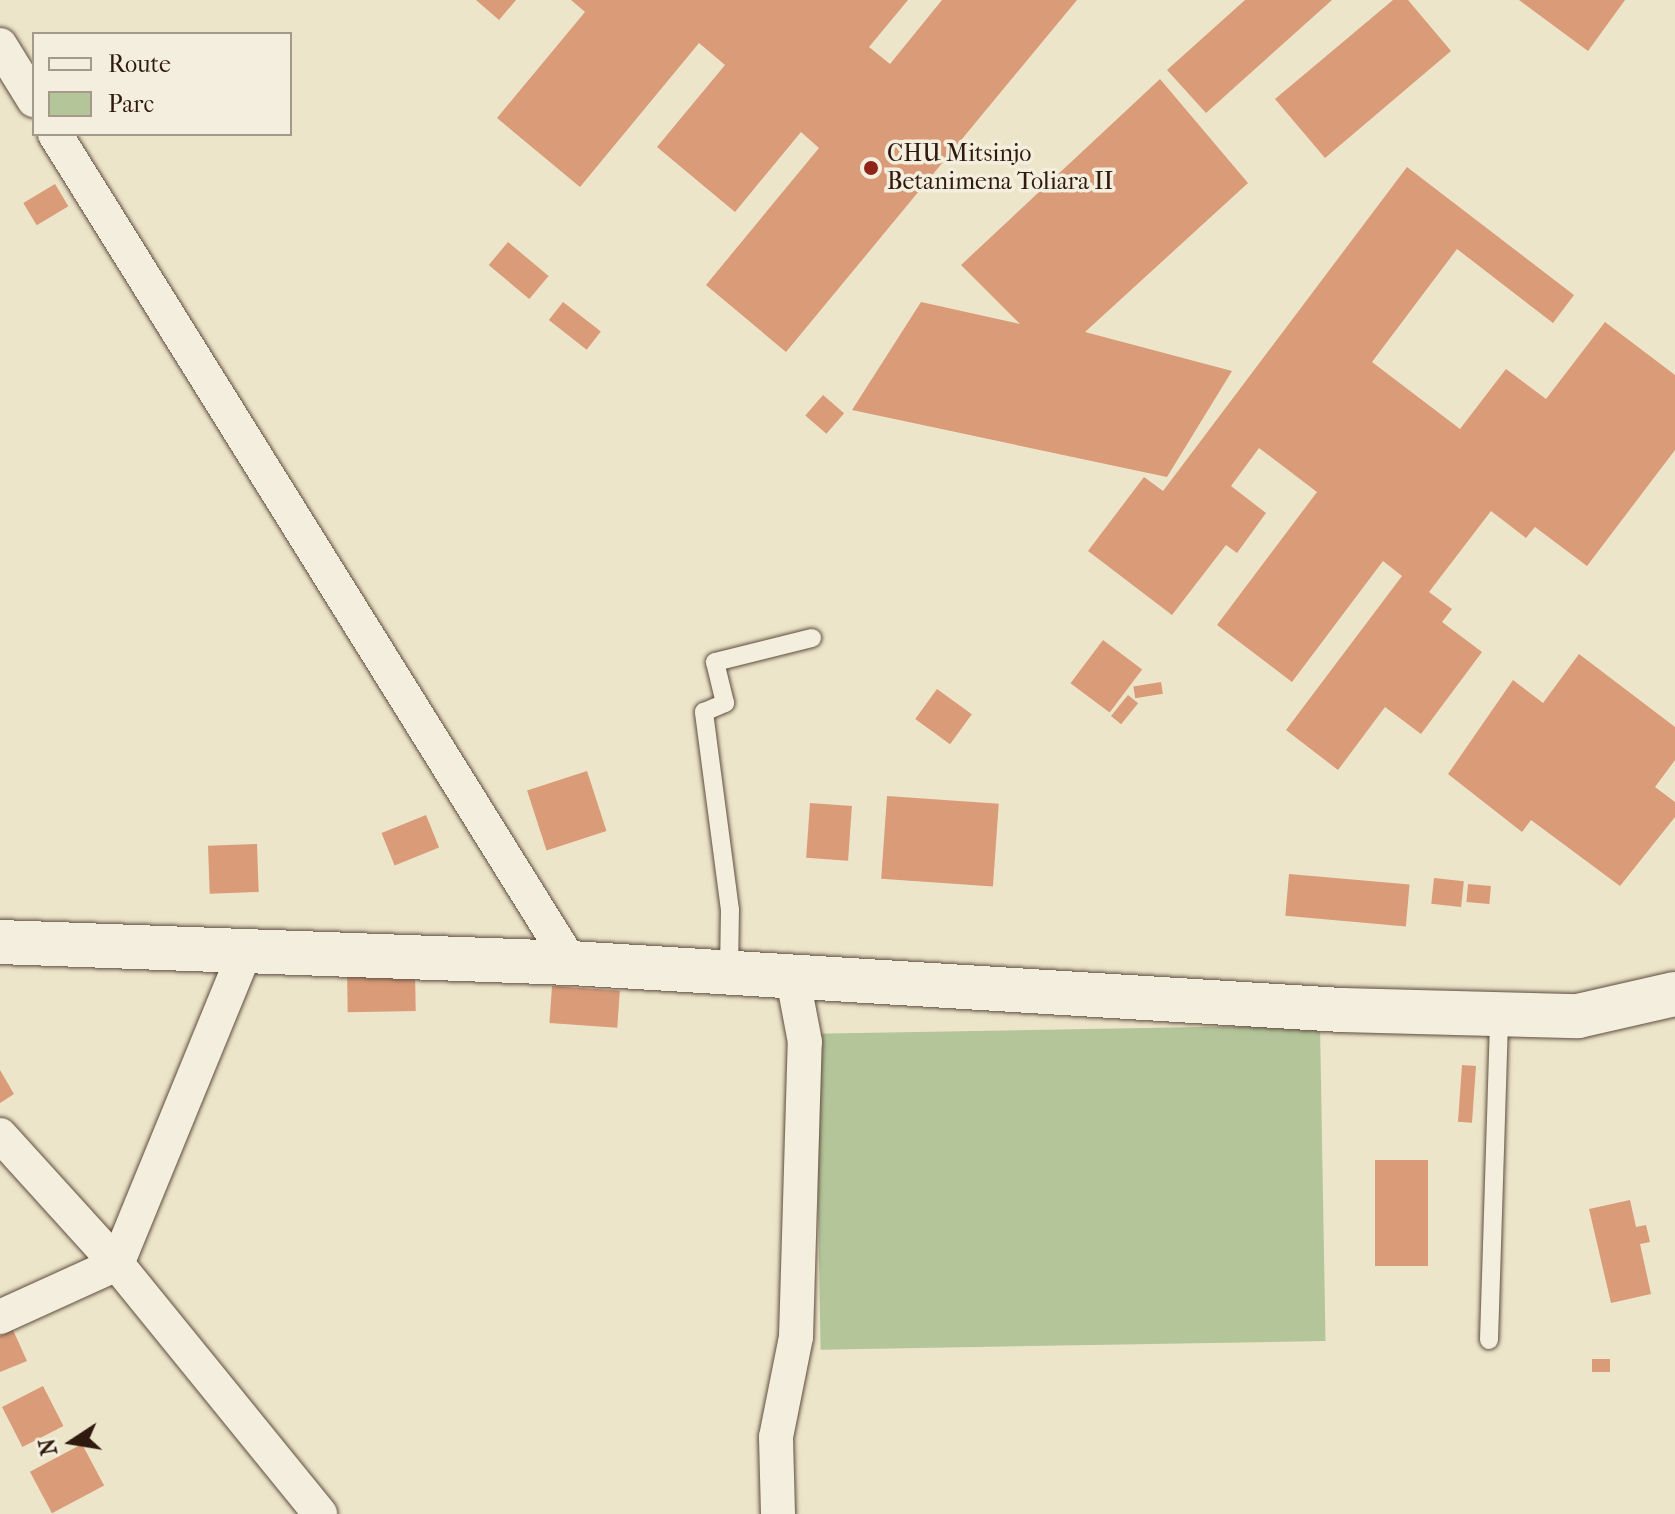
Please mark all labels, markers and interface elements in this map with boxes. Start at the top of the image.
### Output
legend [32,32,292,136]
text: Route [108,50,171,78]
text: Parc [108,90,154,118]
place label: CHU Mitsinjo Betanimena Toliara II [887,140,1113,196]
marker: CHU Mitsinjo Betanimena Toliara II [862,159,880,177]
north arrow [32,1402,112,1482]
text: N [34,1436,63,1458]

